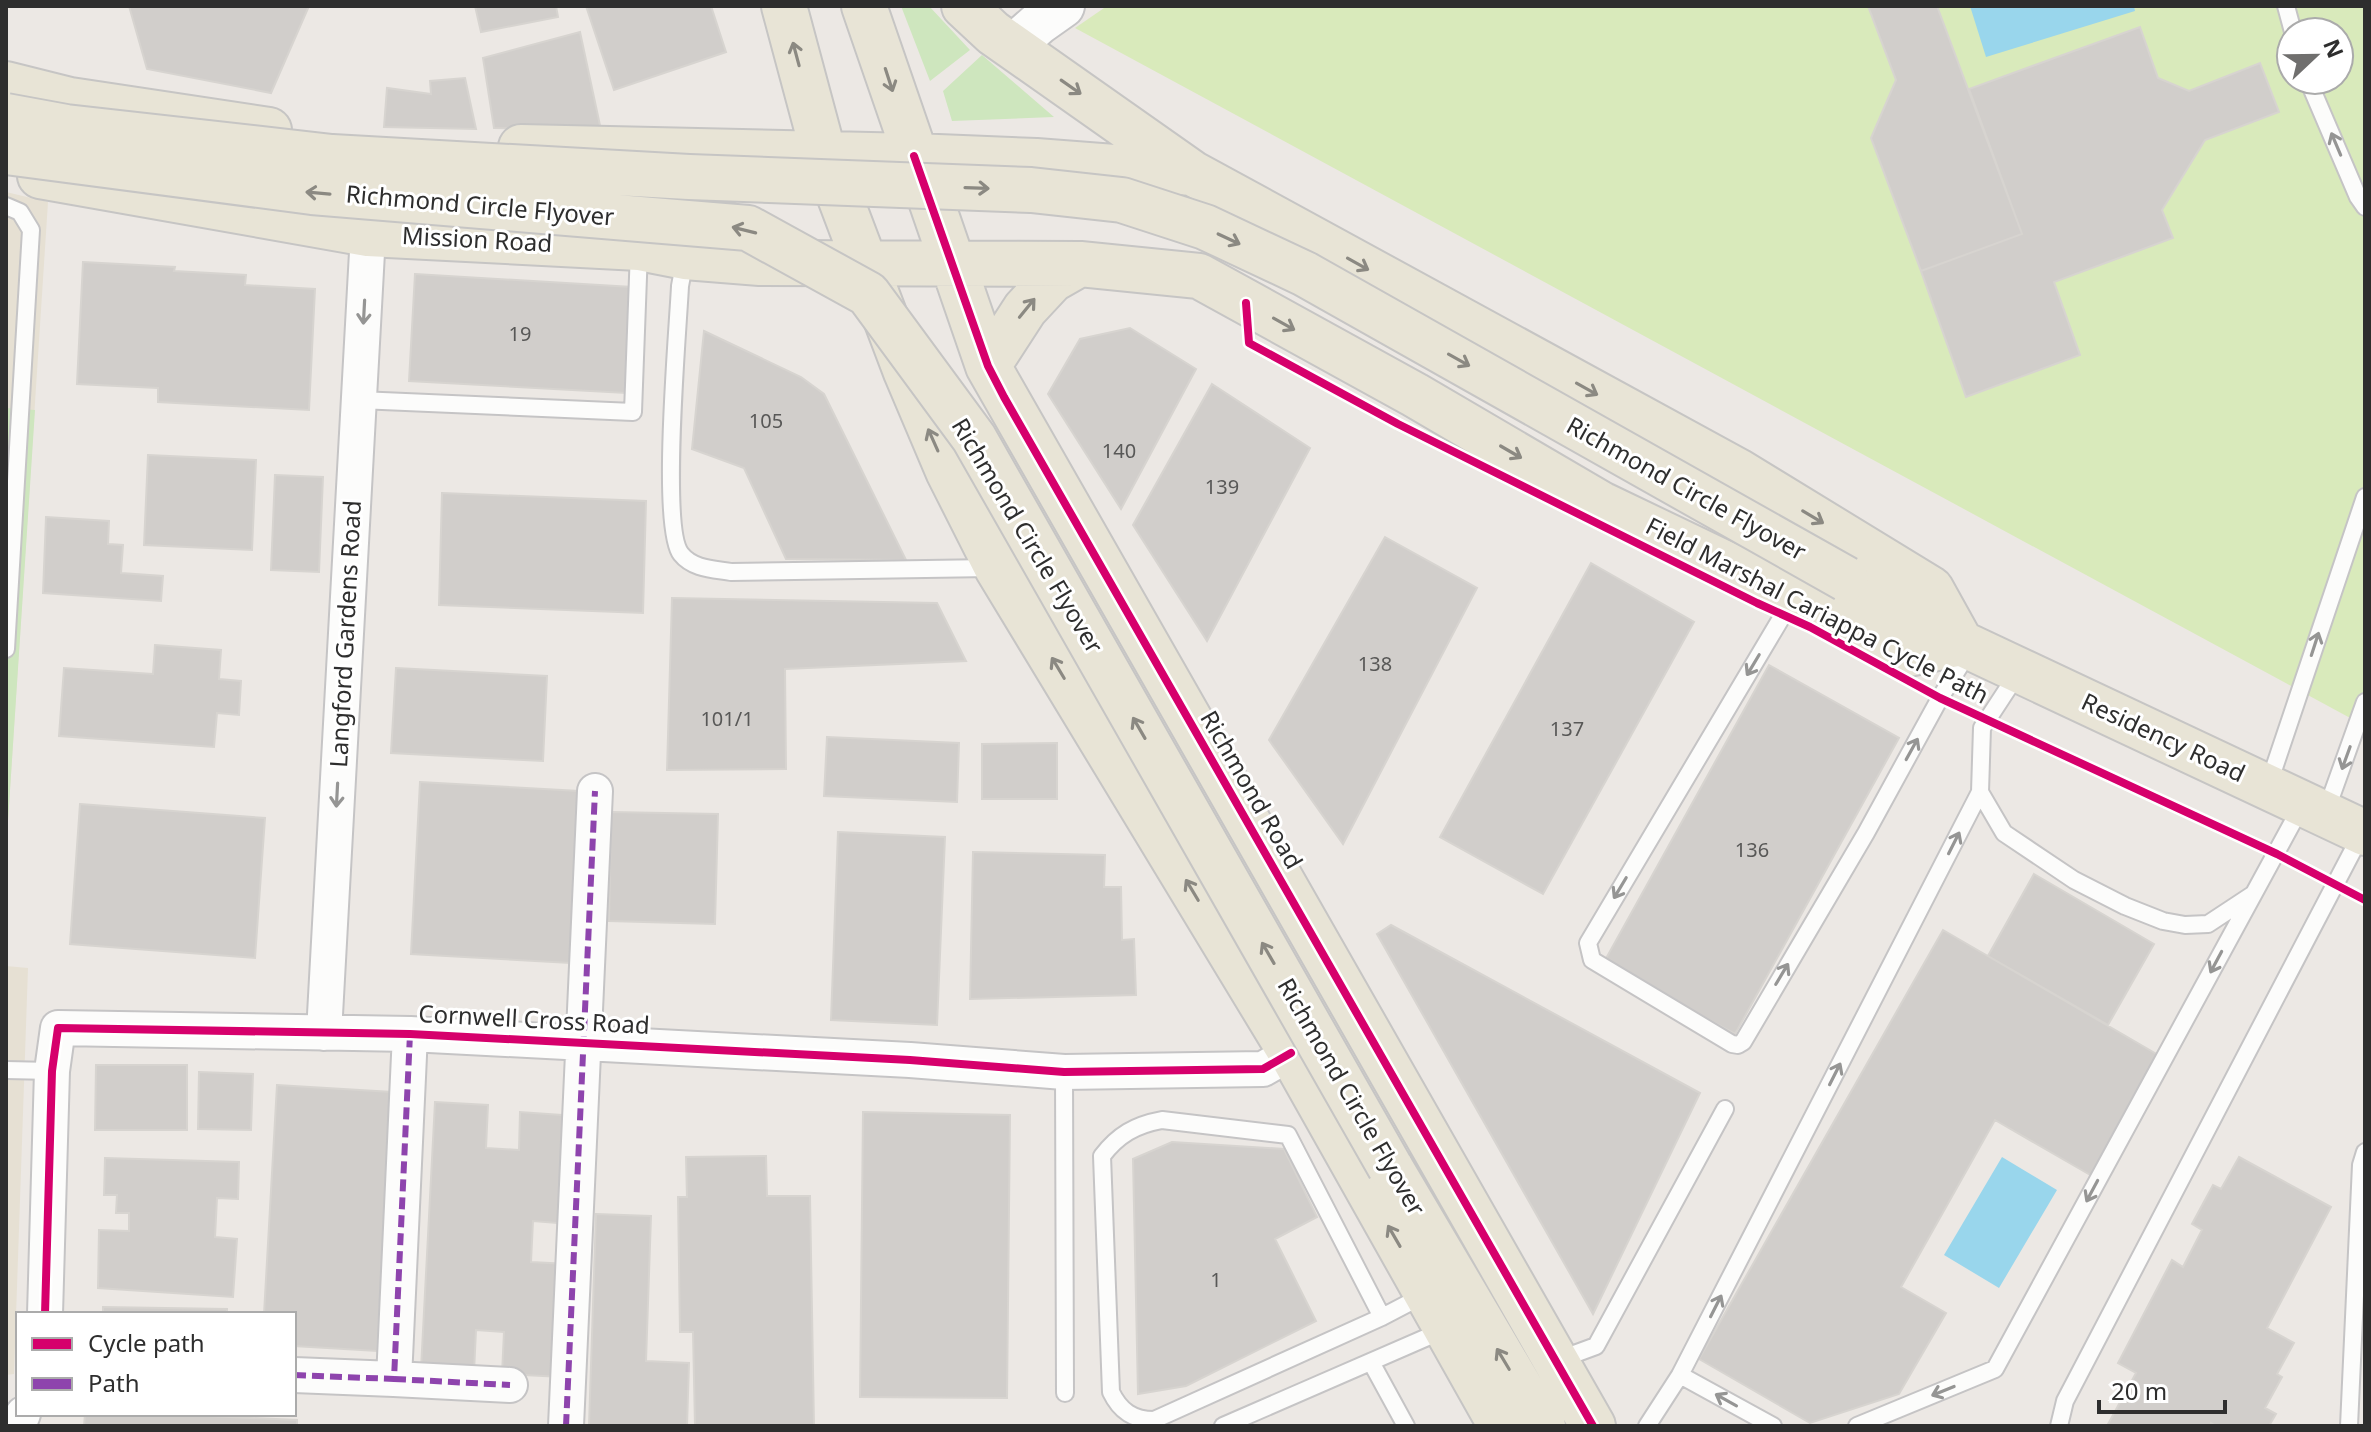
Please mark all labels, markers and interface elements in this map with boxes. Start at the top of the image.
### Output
north arrow [2275,16,2355,96]
text: N [2317,34,2352,62]
one-way arrow [788,41,803,67]
one-way arrow [883,67,897,92]
one-way arrow [1059,79,1081,95]
one-way arrow [2327,132,2342,157]
street label: Richmond Circle Flyover [345,176,616,233]
one-way arrow [963,180,990,195]
one-way arrow [306,185,332,200]
street label: Mission Road [401,218,553,259]
one-way arrow [732,222,758,237]
one-way arrow [1216,232,1241,247]
one-way arrow [1346,257,1370,272]
one-way arrow [356,298,371,325]
one-way arrow [1018,299,1036,319]
one-way arrow [1272,317,1296,333]
house number: 19 [509,320,531,347]
one-way arrow [1447,352,1470,368]
one-way arrow [1574,381,1598,397]
house number: 105 [749,407,783,434]
street label: Richmond Circle Flyover [1561,408,1812,567]
street label: Richmond Circle Flyover [945,411,1112,659]
one-way arrow [925,428,940,453]
house number: 140 [1102,437,1136,464]
one-way arrow [1499,444,1522,460]
house number: 139 [1205,473,1239,500]
street label: Langford Gardens Road [321,499,368,768]
street label: Field Marshal Cariappa Cycle Path [1641,509,1995,711]
one-way arrow [1801,509,1824,525]
one-way arrow [2309,632,2324,657]
house number: 138 [1358,650,1392,677]
one-way arrow [1745,653,1761,676]
one-way arrow [1050,657,1066,680]
street label: Residency Road [2076,684,2251,789]
street label: Richmond Road [1194,704,1311,875]
house number: 101/1 [700,705,754,732]
house number: 137 [1550,715,1584,742]
one-way arrow [1131,716,1146,740]
one-way arrow [1905,738,1921,761]
one-way arrow [2338,746,2353,771]
one-way arrow [329,781,344,808]
one-way arrow [1946,832,1962,855]
house number: 136 [1735,836,1769,863]
one-way arrow [1612,876,1628,899]
one-way arrow [1184,879,1200,902]
one-way arrow [1260,942,1276,965]
one-way arrow [2207,950,2223,974]
one-way arrow [1774,963,1790,986]
street label: Richmond Circle Flyover [1271,971,1434,1221]
street label: Cornwell Cross Road [418,996,651,1041]
one-way arrow [1827,1063,1843,1087]
one-way arrow [2084,1179,2100,1202]
one-way arrow [1386,1224,1402,1248]
house number: 1 [1210,1266,1222,1293]
one-way arrow [1709,1294,1724,1318]
legend [16,1312,296,1416]
text: Cycle path [88,1326,205,1359]
one-way arrow [1495,1348,1511,1371]
scale bar [2099,1364,2225,1414]
text: Path [88,1366,139,1399]
text: 20 m [2111,1374,2167,1407]
one-way arrow [1931,1385,1955,1399]
one-way arrow [1715,1392,1739,1408]

